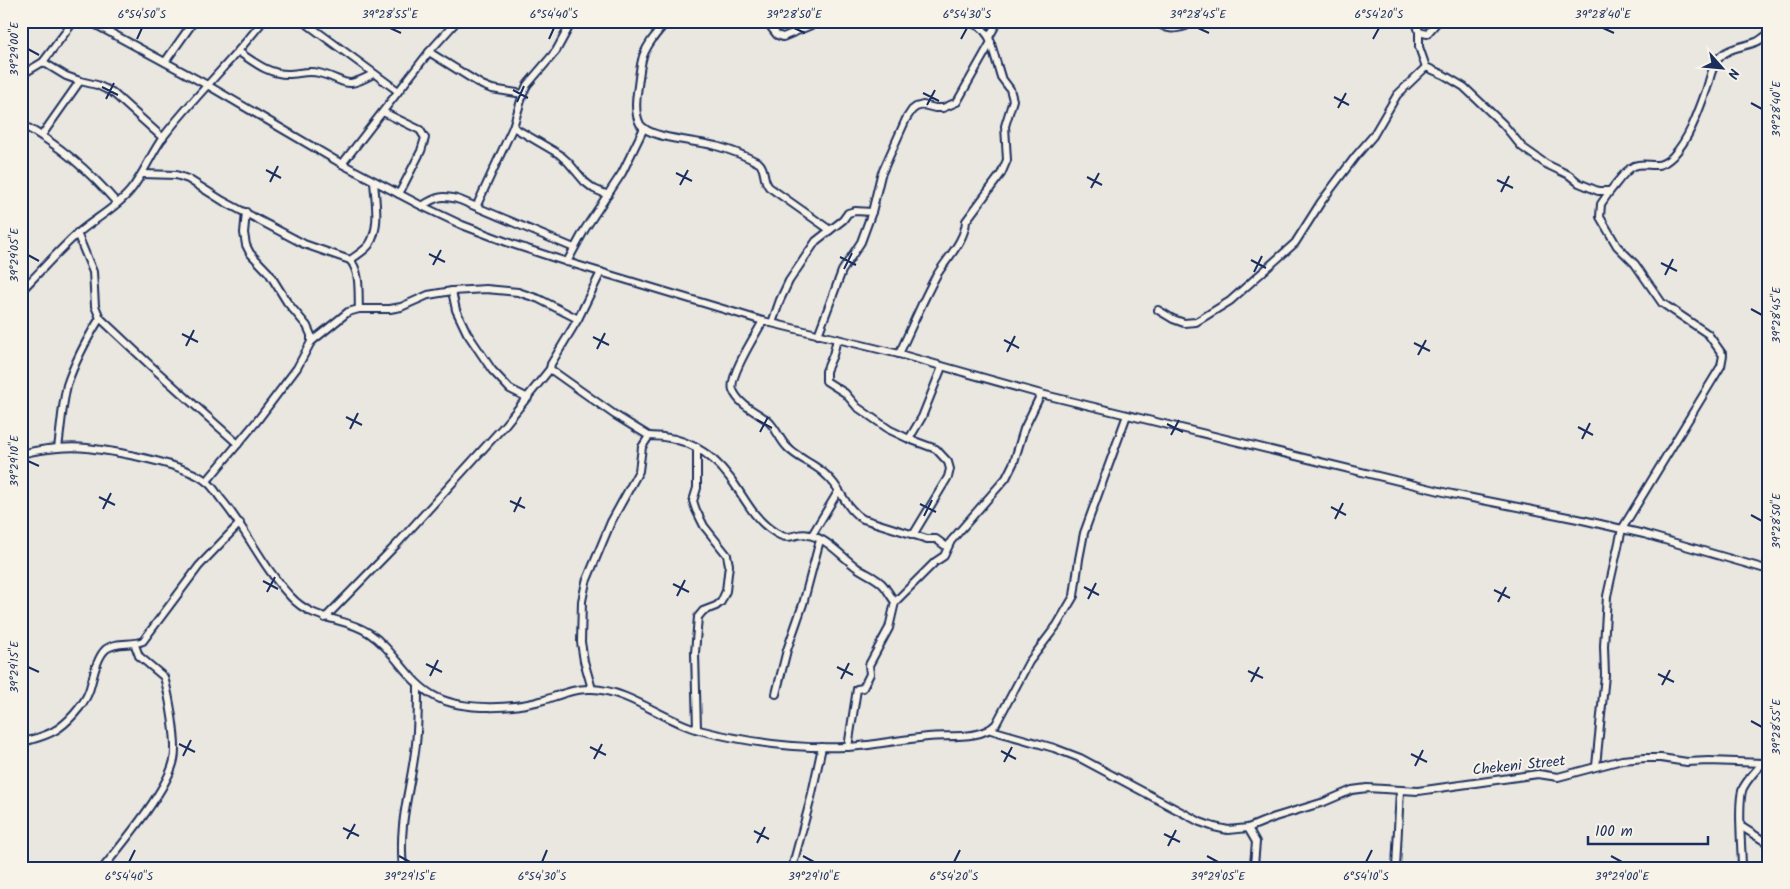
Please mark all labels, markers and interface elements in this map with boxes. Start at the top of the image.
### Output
text: 6°54'50"S [118,5,167,24]
text: 39°28'55"E [362,5,419,24]
text: 6°54'40"S [530,5,579,24]
text: 39°28'50"E [766,5,823,24]
text: 6°54'30"S [943,5,992,24]
text: 39°28'45"E [1170,5,1227,24]
text: 6°54'20"S [1355,5,1404,24]
text: 39°28'40"E [1575,5,1632,24]
text: 39°29'00"E [5,21,24,76]
north arrow [1698,42,1748,92]
text: N [1721,65,1745,83]
text: 39°28'40"E [1767,80,1786,137]
text: 39°29'05"E [5,227,24,282]
text: 39°28'45"E [1767,286,1786,343]
text: 39°29'10"E [5,434,24,487]
text: 39°28'50"E [1767,492,1786,549]
text: 39°29'15"E [5,640,24,693]
text: 39°28'55"E [1767,698,1786,755]
street label: Chekeni Street [1471,749,1567,783]
scale bar [1588,814,1708,846]
text: 100 m [1595,820,1633,844]
text: 6°54'40"S [105,867,154,886]
text: 39°29'15"E [384,867,437,886]
text: 6°54'30"S [518,867,567,886]
text: 39°29'10"E [788,867,841,886]
text: 6°54'20"S [930,867,979,886]
text: 39°29'05"E [1191,867,1246,886]
text: 6°54'10"S [1343,867,1389,886]
text: 39°29'00"E [1595,867,1650,886]

